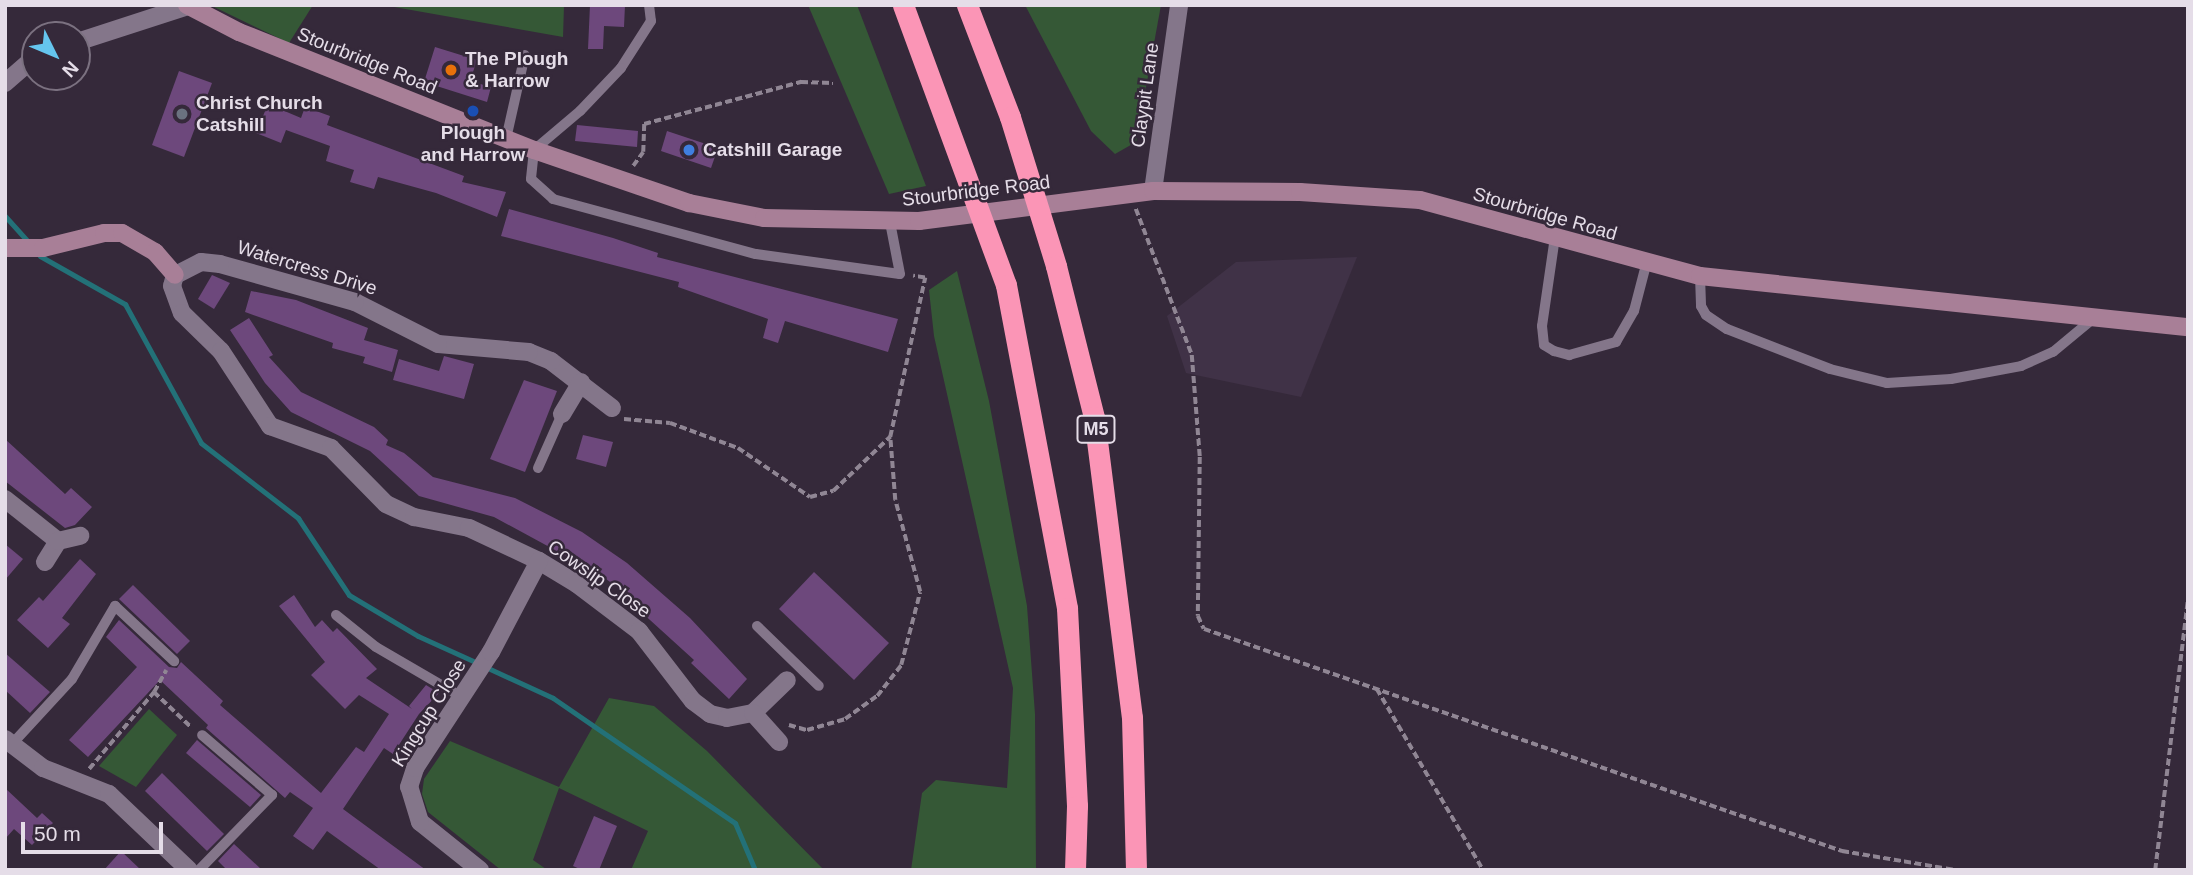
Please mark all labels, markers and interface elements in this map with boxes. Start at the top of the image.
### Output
north arrow [21,21,91,91]
street label: Stourbridge Road [294,23,440,99]
street label: Claypit Lane [1126,41,1164,149]
place label: The Plough & Harrow [465,48,568,92]
text: N [58,57,83,81]
marker: The Plough & Harrow [443,62,459,78]
place label: Christ Church Catshill [196,92,323,136]
marker: Plough and Harrow [465,103,481,119]
marker: Christ Church Catshill [174,106,190,122]
place label: Plough and Harrow [421,122,525,166]
place label: Catshill Garage [703,139,842,161]
marker: Catshill Garage [681,142,697,158]
street label: Stourbridge Road [901,171,1051,211]
street label: Stourbridge Road [1470,183,1620,245]
street label: Watercress Drive [234,236,380,300]
road number: M5 [1075,414,1117,444]
street label: Cowslip Close [543,535,655,623]
street label: Kingcup Close [387,655,471,771]
scale bar [24,808,166,852]
text: 50 m [34,822,81,845]

